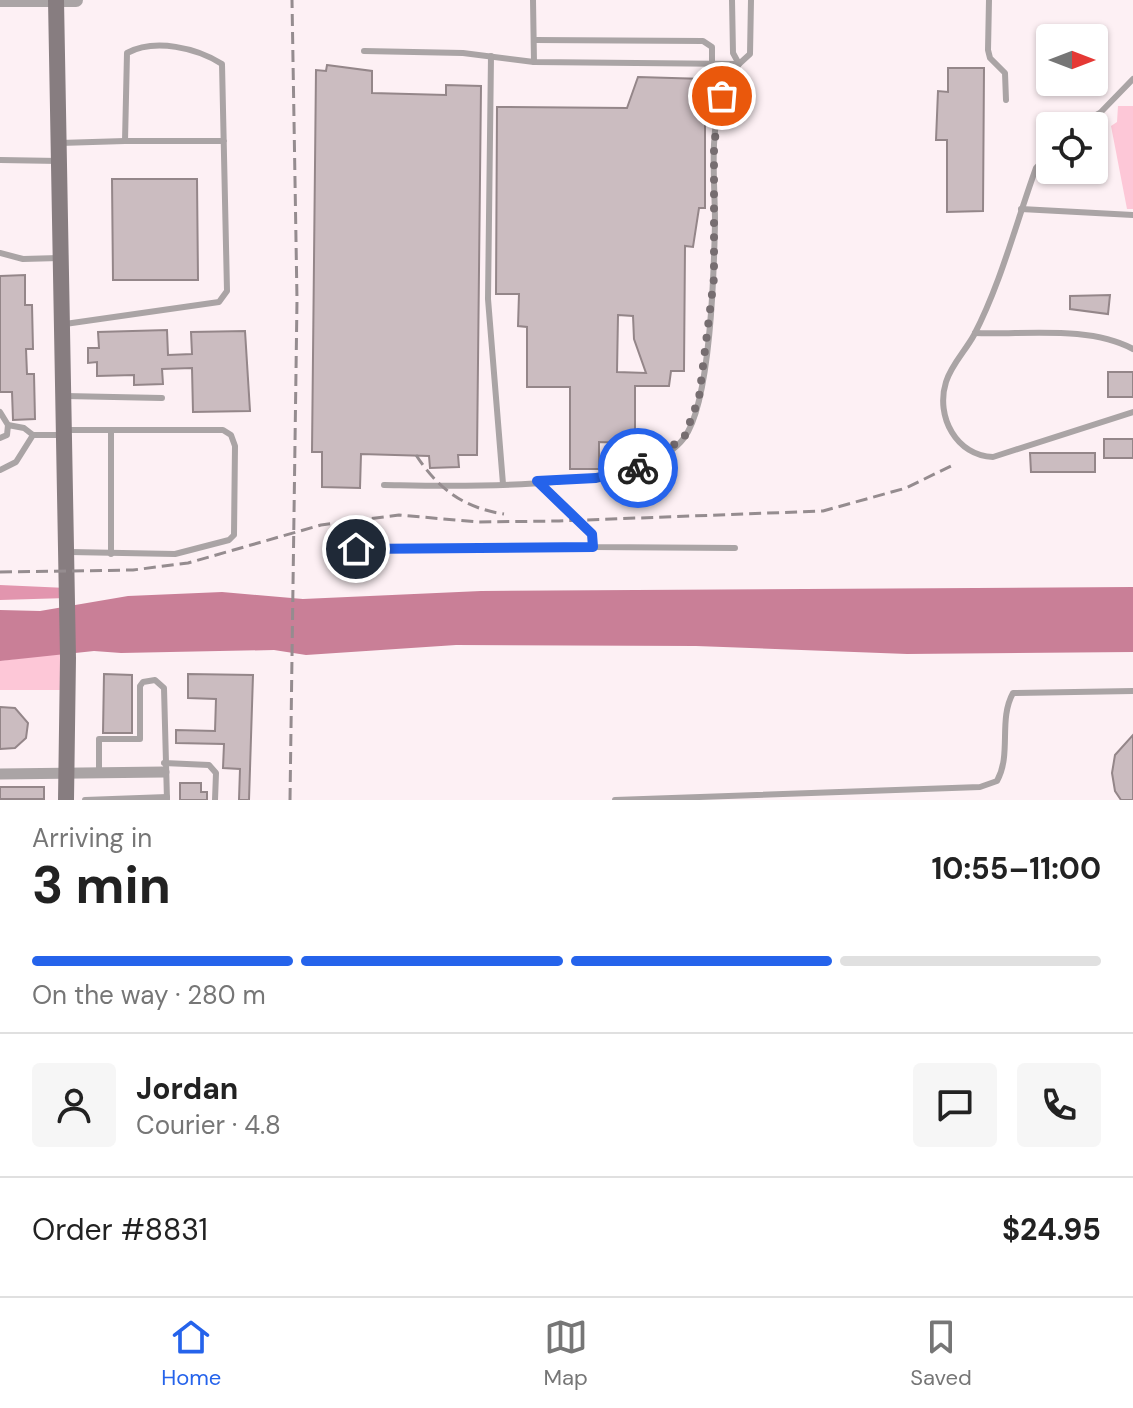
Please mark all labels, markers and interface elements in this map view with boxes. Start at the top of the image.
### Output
north arrow [1036,24,1108,96]
map controls [1036,24,1108,184]
pin [688,62,756,130]
icon: bag [700,74,744,118]
button: locate [1036,112,1108,184]
courier [598,428,678,508]
icon: bike [616,446,660,490]
pin [322,515,390,583]
icon: home [334,527,378,571]
text: Arriving in [32,821,152,855]
text: 10:55–11:00 [931,849,1101,888]
text: 3 min [32,851,171,919]
text: On the way · 280 m [32,978,266,1012]
button: person [32,1063,116,1147]
button: chat [913,1063,997,1147]
button: phone [1017,1063,1101,1147]
text: Jordan [136,1069,238,1108]
text: Courier · 4.8 [136,1108,281,1142]
text: Order #8831 [32,1210,208,1249]
text: $24.95 [1002,1210,1101,1249]
tab: Home [161,1315,221,1392]
tab: Map [544,1315,588,1392]
tab: Saved [910,1315,972,1392]

